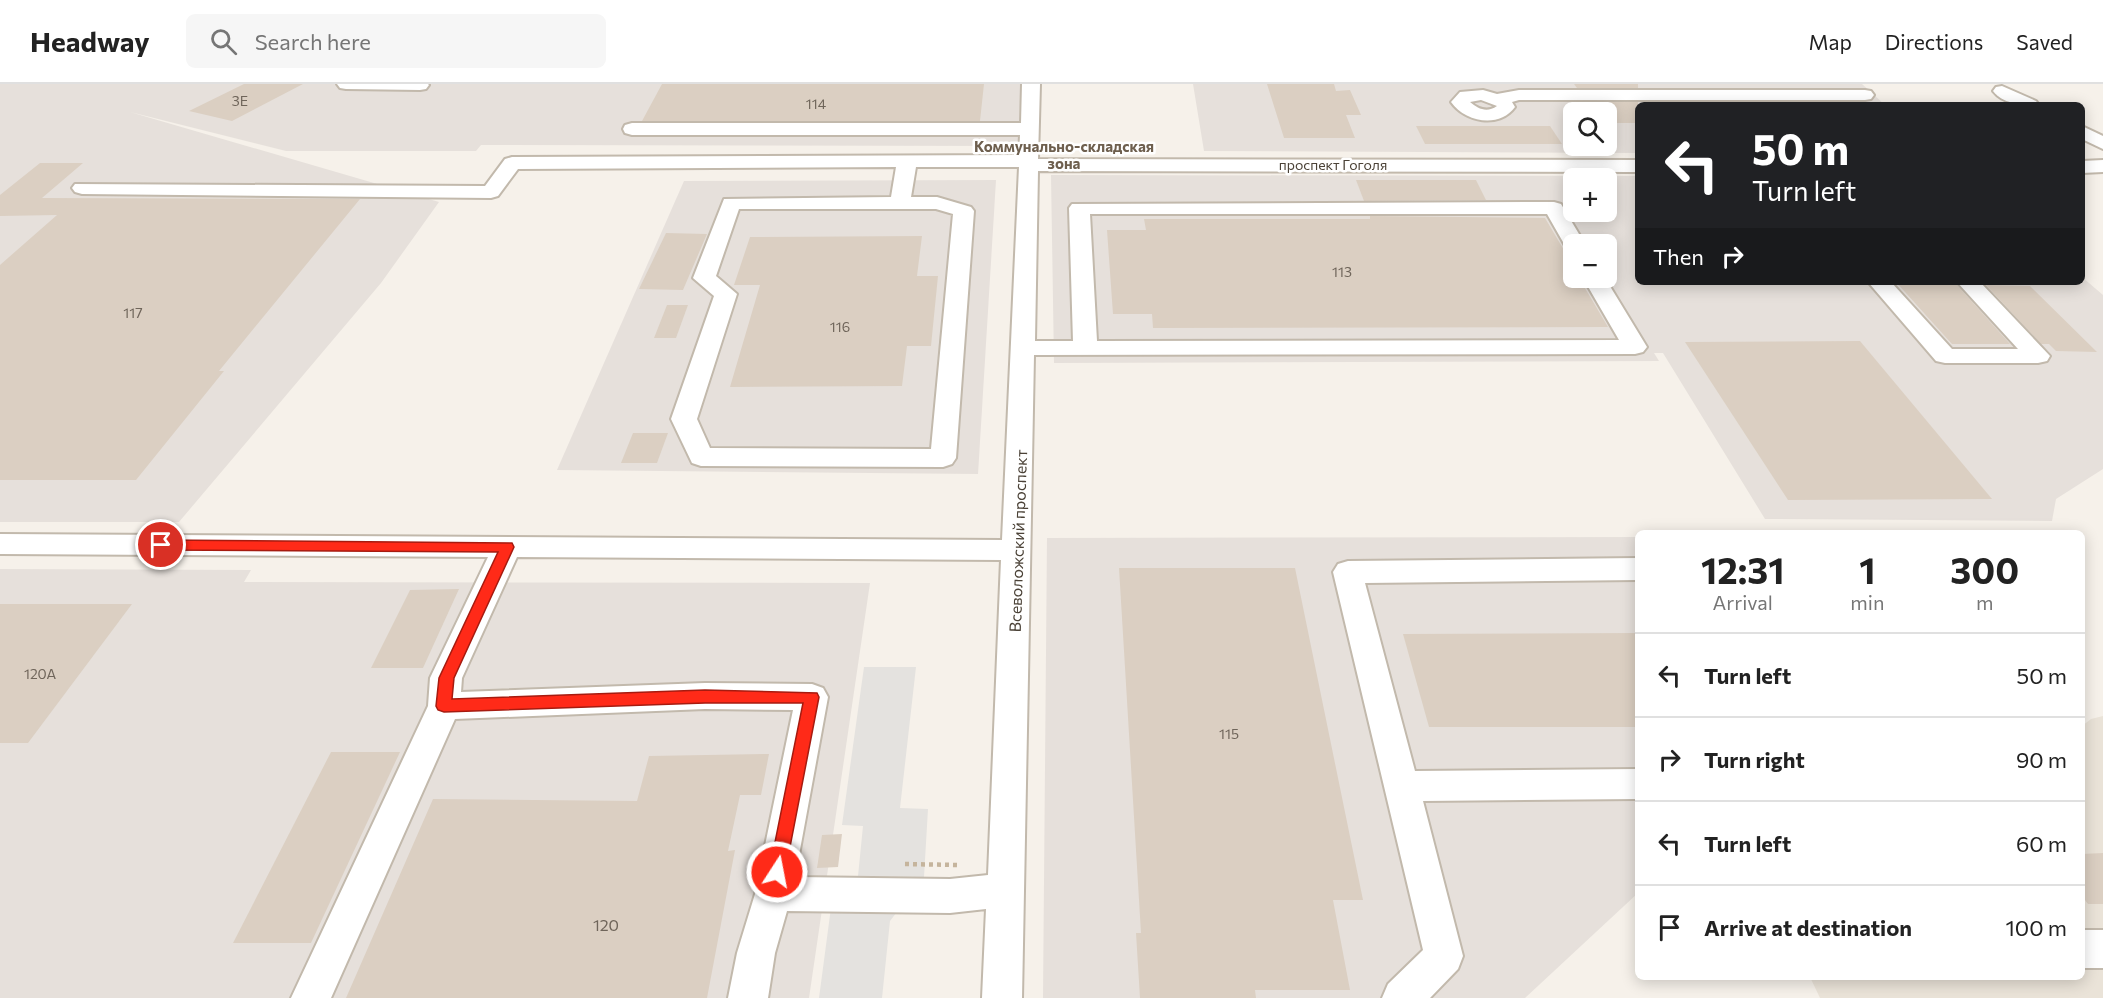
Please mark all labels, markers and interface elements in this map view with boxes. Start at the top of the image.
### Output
search box [186,14,606,68]
text: Headway [30,24,150,58]
icon: search [207,25,240,58]
text: Search here [255,28,371,55]
text: Map [1809,29,1852,54]
text: Directions [1885,29,1983,54]
text: Saved [2016,29,2073,54]
house number: 3Е [232,92,248,109]
house number: 114 [806,95,827,112]
map controls [1563,102,1617,288]
button: search [1563,102,1617,156]
text: 50 m [1752,122,1849,174]
icon: left [1653,126,1731,204]
district label: Коммунально-складская зона [974,137,1154,172]
street label: проспект Гоголя [1279,156,1387,173]
button: + [1563,168,1617,222]
text: Turn left [1752,174,1856,207]
button: − [1563,234,1617,288]
icon: right [1716,240,1749,273]
text: Then [1653,243,1704,270]
house number: 113 [1332,263,1352,280]
house number: 117 [123,304,143,321]
house number: 116 [830,318,850,335]
street label: Всеволожский проспект [1005,449,1030,633]
pin [135,519,186,570]
icon: arrive [144,528,177,561]
text: 12:31 [1701,547,1784,591]
text: 1 [1859,547,1875,591]
text: 300 [1950,547,2019,591]
text: Arrival [1712,590,1773,614]
text: min [1850,590,1884,614]
text: m [1976,590,1993,614]
icon: left [1653,659,1686,692]
text: Turn left [1704,662,1791,689]
text: 50 m [2017,662,2067,689]
house number: 120А [24,665,56,682]
house number: 115 [1219,725,1239,742]
icon: right [1653,743,1686,776]
text: Turn right [1704,746,1805,773]
text: 90 m [2016,746,2067,773]
icon: left [1653,827,1686,860]
text: Turn left [1704,830,1791,857]
text: 60 m [2016,830,2067,857]
position arrow [745,840,809,904]
icon: arrive [1653,911,1686,944]
text: Arrive at destination [1704,914,1912,941]
text: 100 m [2005,914,2067,941]
house number: 120 [593,915,619,934]

